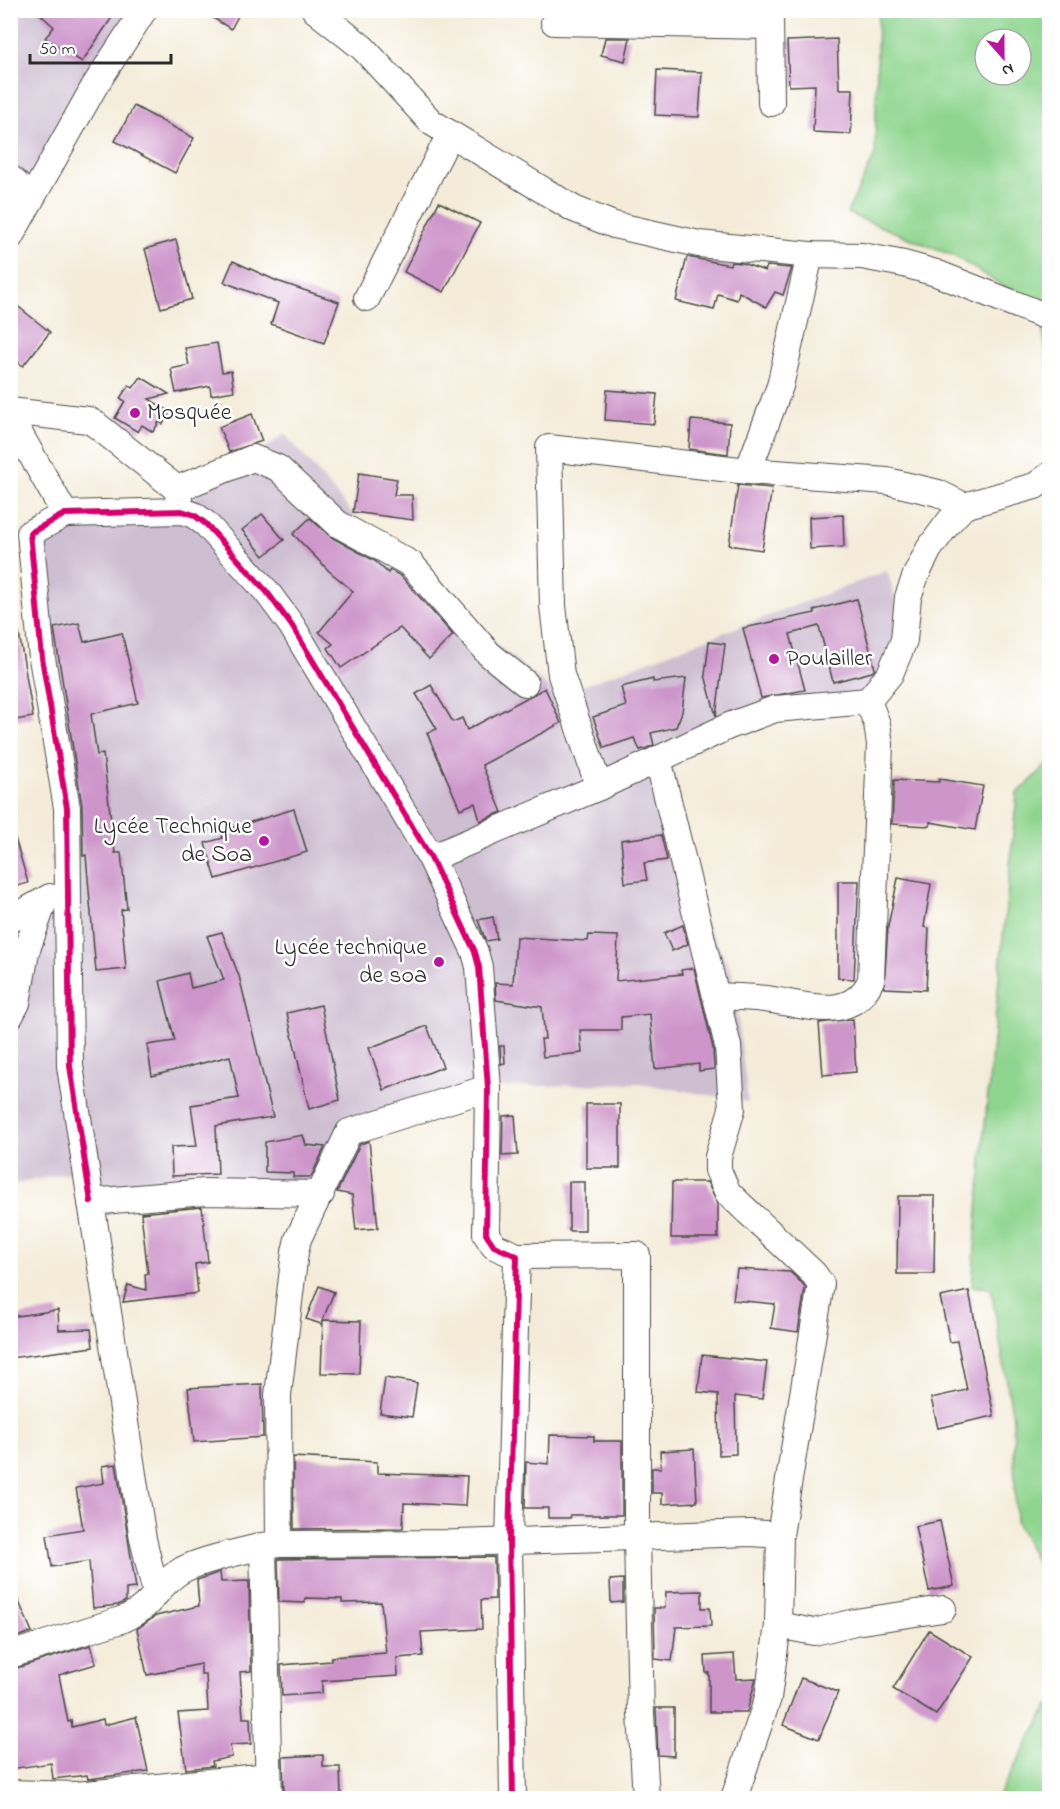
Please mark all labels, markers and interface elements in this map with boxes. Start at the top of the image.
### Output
scale bar [30,27,171,65]
north arrow [973,27,1033,87]
text: 50 m [39,37,76,63]
text: N [998,56,1017,82]
place label: Mosquée [147,396,232,431]
marker: Mosquée [128,406,142,420]
place label: Poulailler [786,642,873,677]
marker: Poulailler [767,652,781,666]
place label: Lycée Technique de Soa [94,810,252,873]
marker: Lycée Technique de Soa [257,834,271,848]
place label: Lycée technique de soa [274,931,427,994]
marker: Lycée technique de soa [432,955,446,969]

